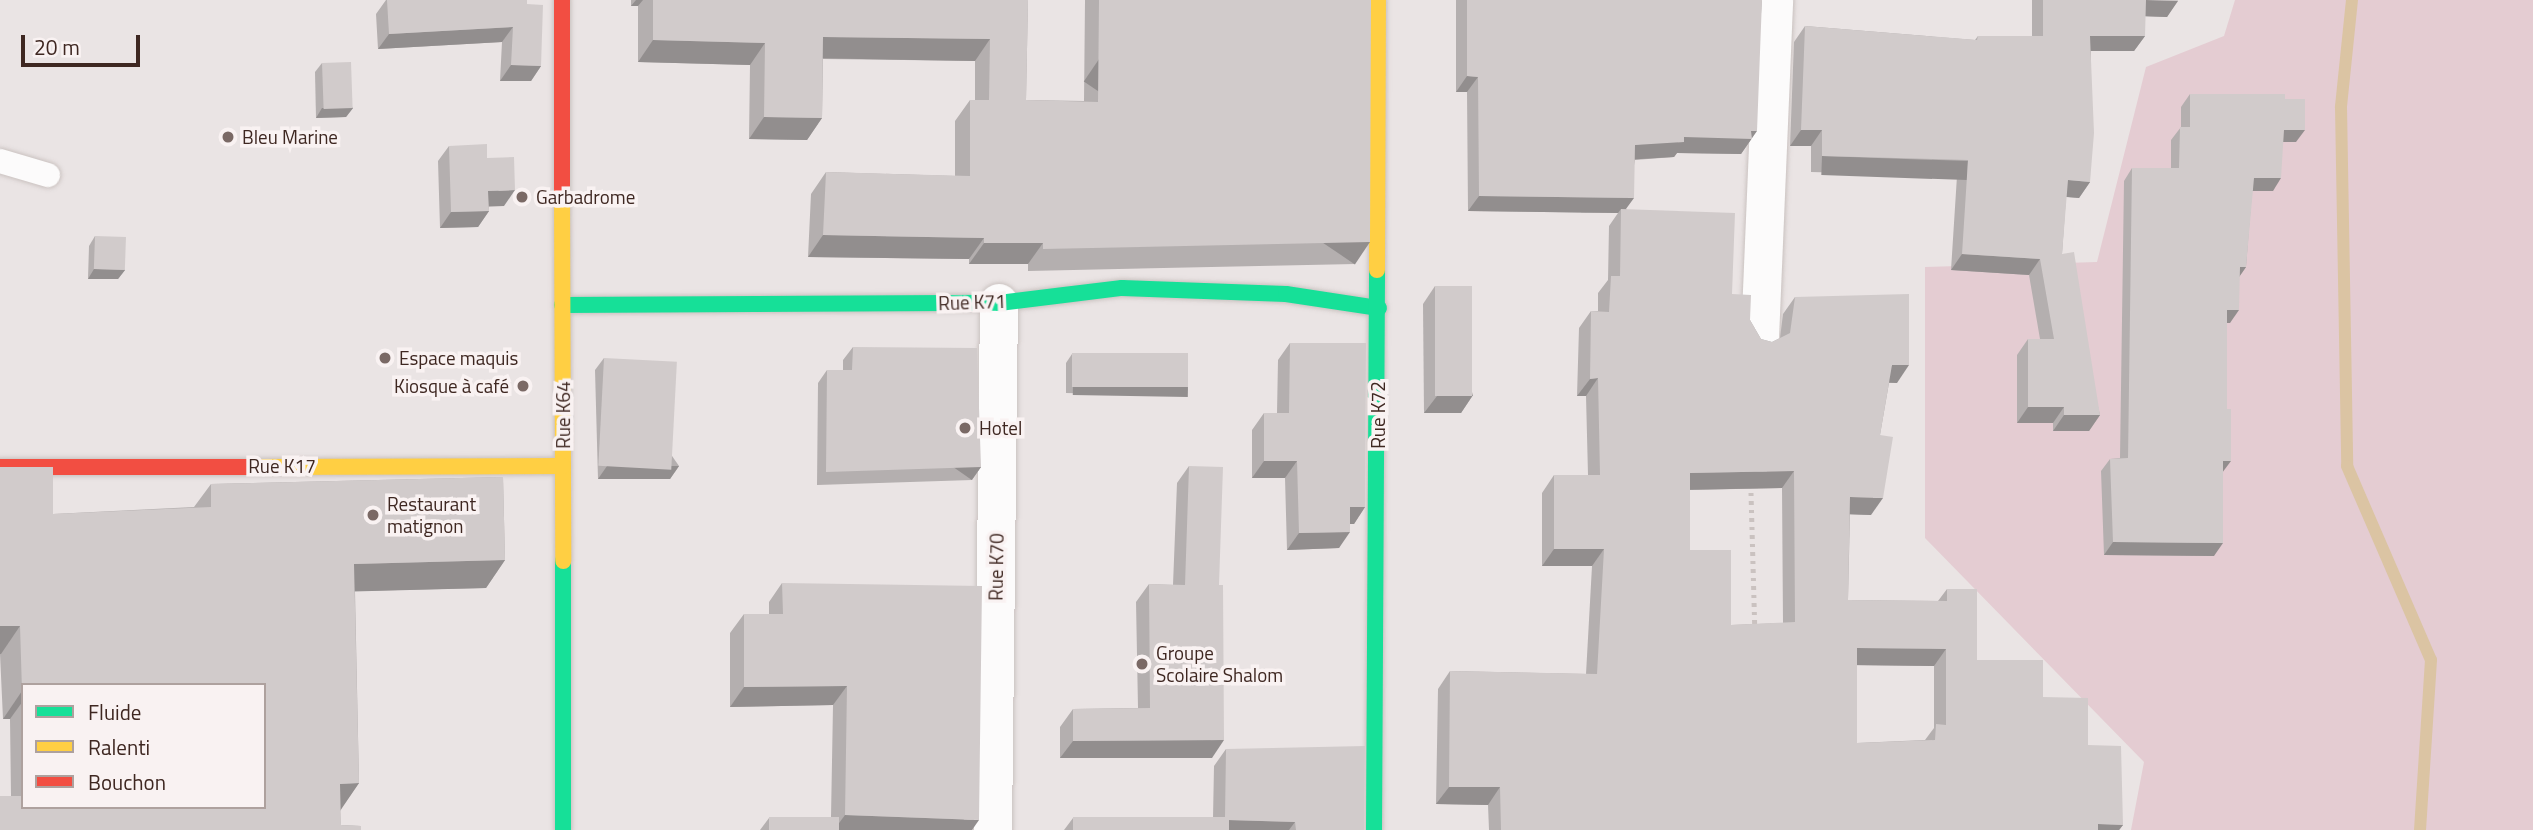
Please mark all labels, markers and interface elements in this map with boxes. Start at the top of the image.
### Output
scale bar [24,21,144,65]
text: 20 m [34,31,80,63]
place label: Bleu Marine [242,126,338,148]
marker: Bleu Marine [220,129,236,145]
place label: Garbadrome [536,186,635,208]
marker: Garbadrome [514,189,530,205]
street label: Rue K71 [938,289,1006,315]
place label: Espace maquis [399,347,518,369]
marker: Espace maquis [377,350,393,366]
place label: Kiosque à café [394,375,509,397]
marker: Kiosque à café [515,378,531,394]
street label: Rue K64 [552,381,574,449]
street label: Rue K72 [1367,381,1389,449]
place label: Hotel [979,417,1022,439]
marker: Hotel [957,420,973,436]
street label: Rue K17 [248,455,316,477]
place label: Restaurant matignon [387,493,476,537]
marker: Restaurant matignon [365,507,381,523]
street label: Rue K70 [984,533,1008,601]
place label: Groupe Scolaire Shalom [1156,642,1283,686]
marker: Groupe Scolaire Shalom [1134,656,1150,672]
legend [21,683,266,809]
text: Fluide [88,696,141,728]
text: Ralenti [88,731,150,763]
text: Bouchon [88,766,166,798]

